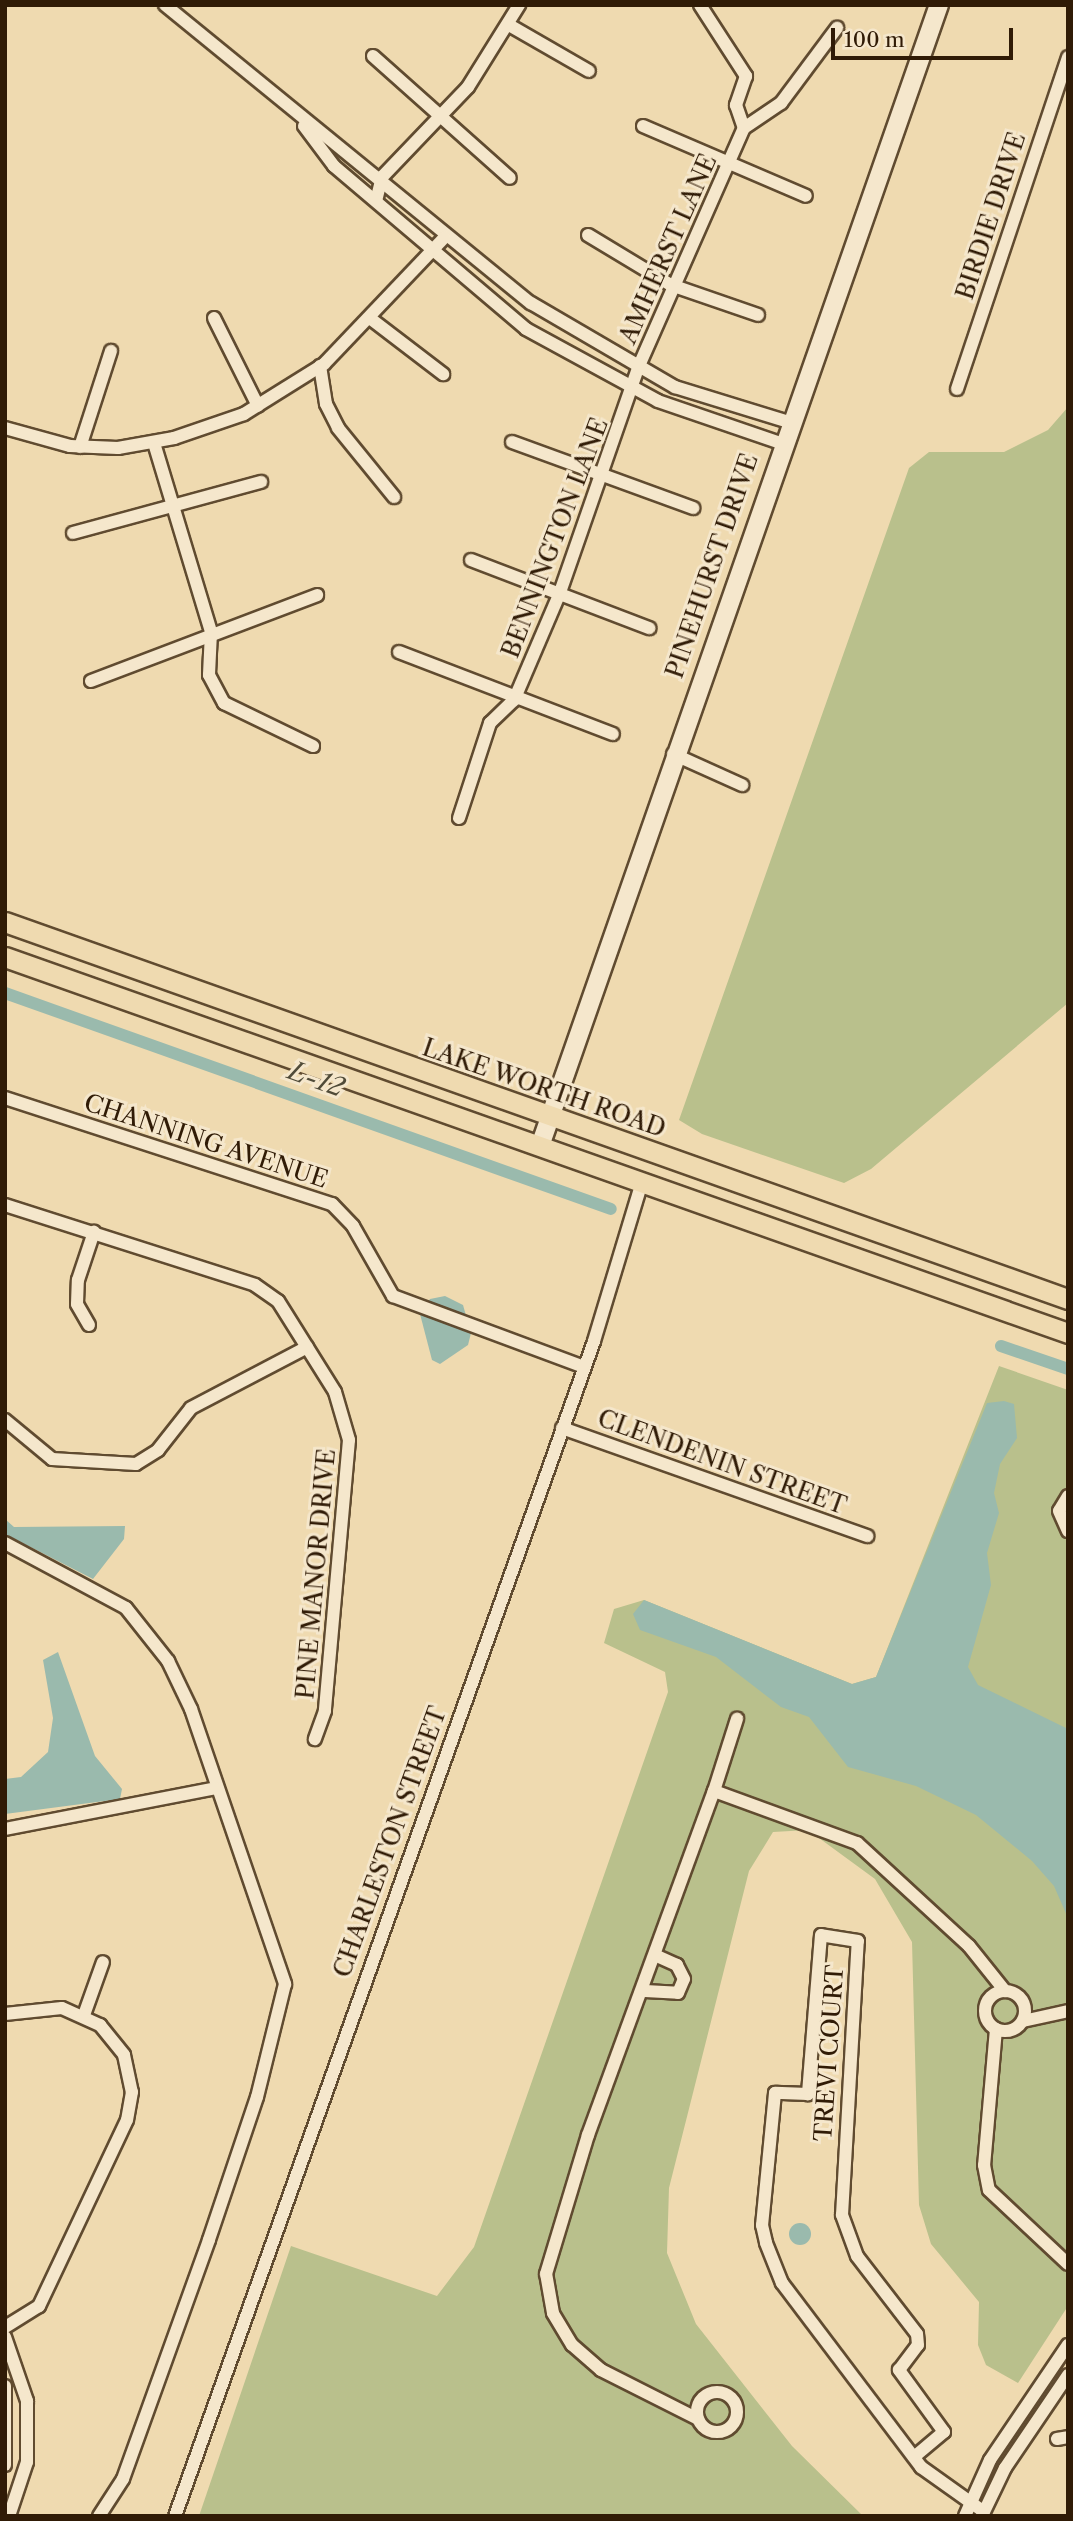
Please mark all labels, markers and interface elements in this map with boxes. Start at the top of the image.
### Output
scale bar [835,14,1017,58]
text: 100 m [844,27,905,52]
street label: BIRDIE DRIVE [950,129,1032,303]
street label: AMHERST LANE [613,149,723,349]
street label: BENNINGTON LANE [496,414,614,662]
street label: PINEHURST DRIVE [660,450,764,682]
street label: LAKE WORTH ROAD [418,1033,670,1143]
water label: L-12 [284,1056,348,1104]
street label: CHANNING AVENUE [80,1088,332,1194]
street label: CLENDENIN STREET [594,1404,850,1520]
street label: PINE MANOR DRIVE [291,1447,341,1701]
street label: CHARLESTON STREET [328,1703,452,1981]
street label: TREVI COURT [808,1964,850,2142]

